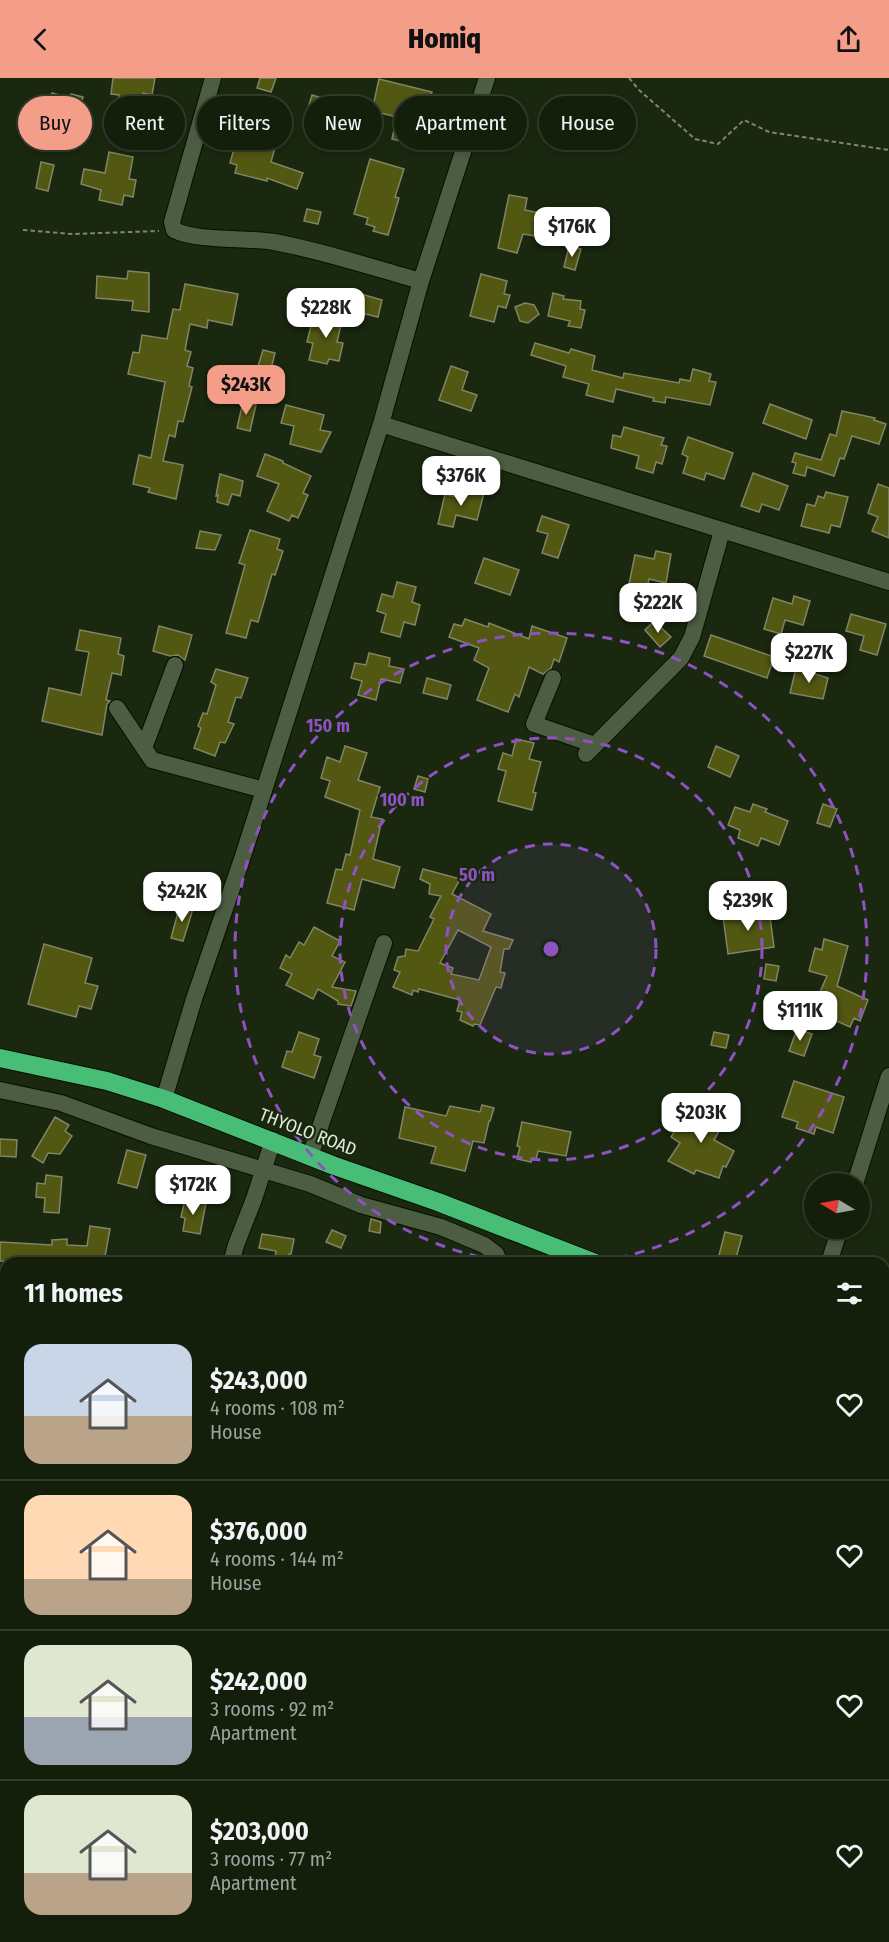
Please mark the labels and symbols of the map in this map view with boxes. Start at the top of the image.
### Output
pin: $176K [530,207,614,258]
pin: $228K [284,288,368,339]
pin: $243K [204,365,288,416]
pin: $376K [419,456,503,507]
pin: $222K [616,583,700,634]
pin: $227K [767,633,851,684]
text: 150 m [306,715,350,737]
text: 100 m [380,789,424,811]
text: 50 m [459,864,495,886]
pin: $242K [140,872,224,923]
pin: $239K [706,881,790,932]
centre of rings [541,939,561,959]
pin: $111K [758,991,842,1042]
pin: $203K [659,1093,743,1144]
street label: THYOLO ROAD [256,1103,360,1161]
pin: $172K [151,1165,235,1216]
north arrow [804,1173,870,1239]

